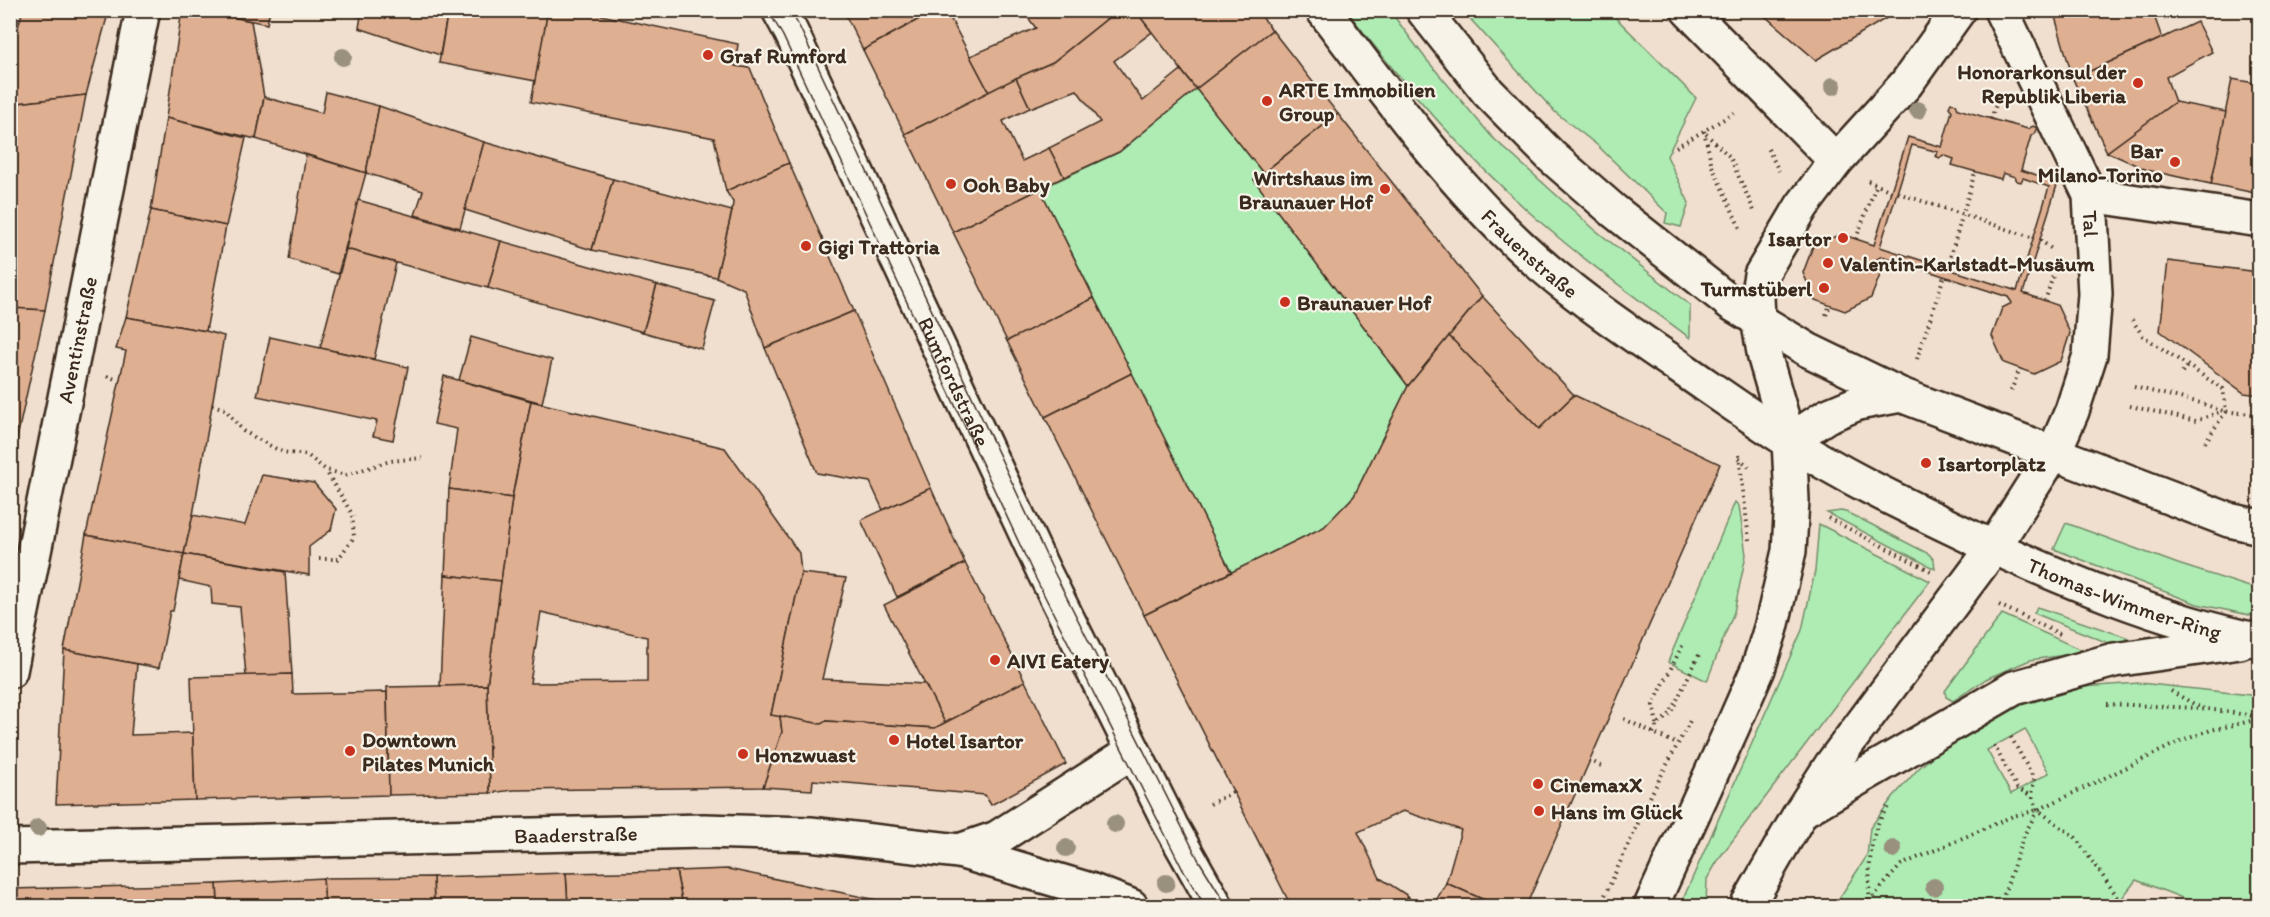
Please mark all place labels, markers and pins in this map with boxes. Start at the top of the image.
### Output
place label: Graf Rumford [720,43,847,68]
marker: Graf Rumford [701,48,715,62]
place label: Honorarkonsul der Republik Liberia [1957,59,2127,109]
marker: Honorarkonsul der Republik Liberia [2131,76,2145,90]
place label: ARTE Immobilien Group [1278,77,1436,127]
marker: ARTE Immobilien Group [1260,94,1274,108]
place label: Bar Milano-Torino [2038,138,2164,187]
marker: Bar Milano-Torino [2168,155,2182,169]
place label: Wirtshaus im Braunauer Hof [1239,165,1374,214]
place label: Ooh Baby [963,172,1051,198]
marker: Ooh Baby [944,177,958,191]
marker: Wirtshaus im Braunauer Hof [1378,182,1392,196]
place label: Isartor [1768,226,1832,251]
marker: Isartor [1836,231,1850,245]
place label: Gigi Trattoria [818,234,941,260]
marker: Gigi Trattoria [799,239,813,253]
place label: Valentin-Karlstadt-Musäum [1840,251,2095,276]
marker: Valentin-Karlstadt-Musäum [1821,256,1835,270]
place label: Turmstüberl [1700,276,1813,301]
marker: Turmstüberl [1817,281,1831,295]
place label: Braunauer Hof [1297,290,1432,315]
marker: Braunauer Hof [1278,295,1292,309]
place label: Isartorplatz [1938,451,2046,477]
marker: Isartorplatz [1919,456,1933,470]
place label: AIVI Eatery [1006,648,1110,674]
marker: AIVI Eatery [988,653,1002,667]
place label: Downtown Pilates Munich [362,727,495,776]
place label: Hotel Isartor [906,728,1024,753]
marker: Hotel Isartor [887,733,901,747]
place label: Honzwuast [755,742,856,767]
marker: Downtown Pilates Munich [343,744,357,758]
marker: Honzwuast [736,747,750,761]
place label: CinemaxX [1550,772,1643,797]
marker: CinemaxX [1531,777,1545,791]
place label: Hans im Glück [1551,799,1684,824]
marker: Hans im Glück [1532,804,1546,818]

